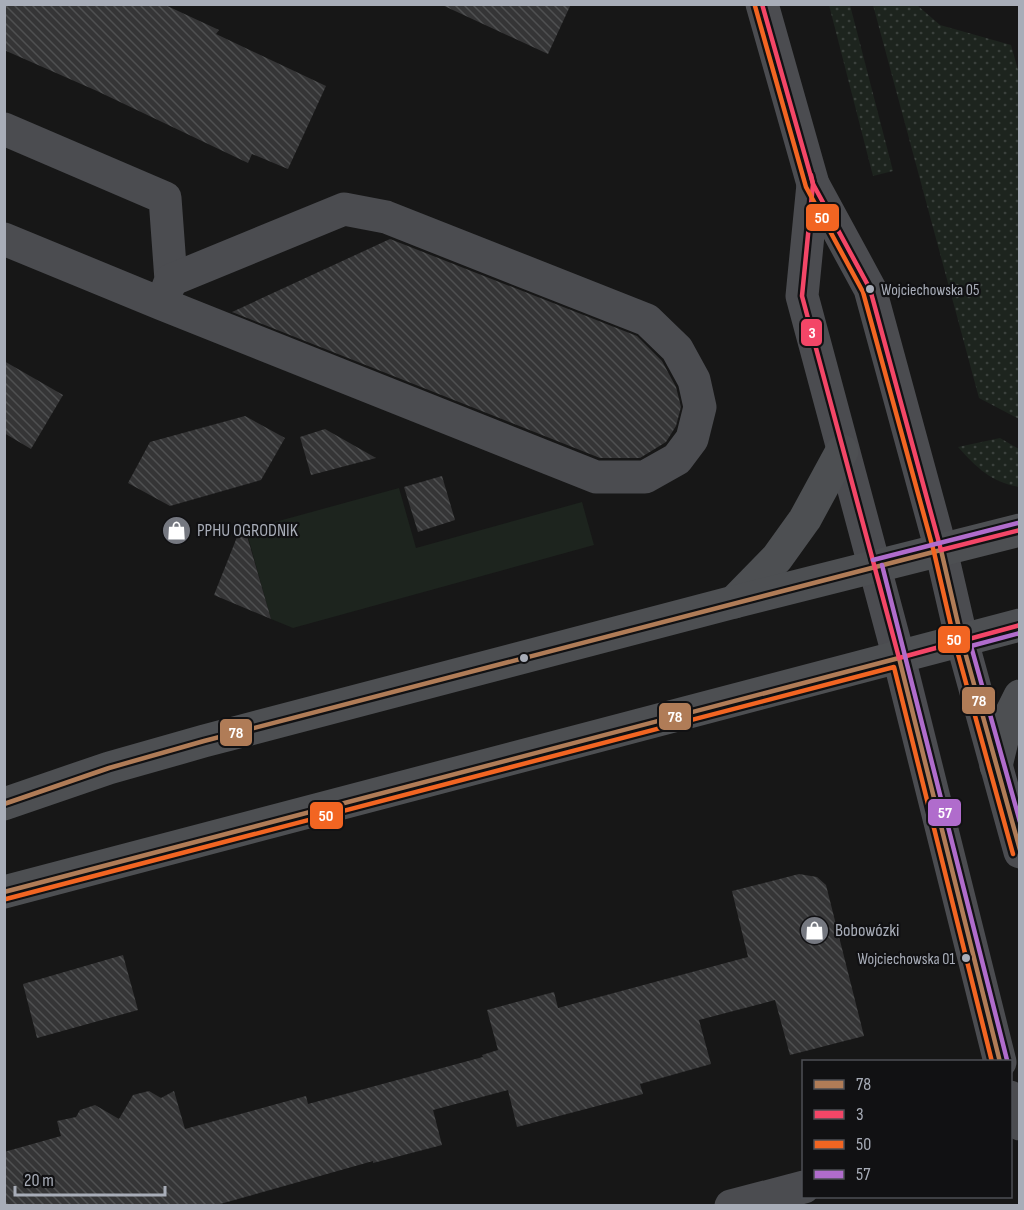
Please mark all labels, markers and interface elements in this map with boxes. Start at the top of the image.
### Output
line badge: 50 [805,203,840,232]
text: 50 [815,209,829,228]
place label: Wojciechowska 05 [881,281,979,300]
marker: Wojciechowska 05 [864,283,876,295]
line badge: 3 [800,318,823,347]
text: 3 [808,324,816,343]
shop icon: PPHU OGRODNIK [160,514,192,546]
place label: PPHU OGRODNIK [197,520,299,541]
line badge: 50 [937,625,971,654]
text: 50 [947,631,961,650]
unlabelled marker [518,652,530,664]
line badge: 78 [961,686,996,715]
text: 78 [972,692,987,711]
line badge: 78 [658,702,692,731]
text: 78 [668,708,683,727]
line badge: 78 [219,718,253,747]
text: 78 [229,724,244,743]
line badge: 57 [927,798,962,827]
line badge: 50 [309,801,344,830]
text: 57 [938,804,952,823]
text: 50 [319,807,333,826]
shop icon: Bobowózki [798,914,830,946]
place label: Bobowózki [835,920,899,941]
place label: Wojciechowska 01 [857,950,955,969]
marker: Wojciechowska 01 [960,952,972,964]
legend [802,1060,1012,1198]
text: 78 [856,1074,871,1095]
text: 3 [856,1104,864,1125]
text: 50 [856,1134,871,1155]
scale bar [15,1159,165,1197]
text: 57 [856,1164,871,1185]
text: 20 m [24,1170,54,1191]

